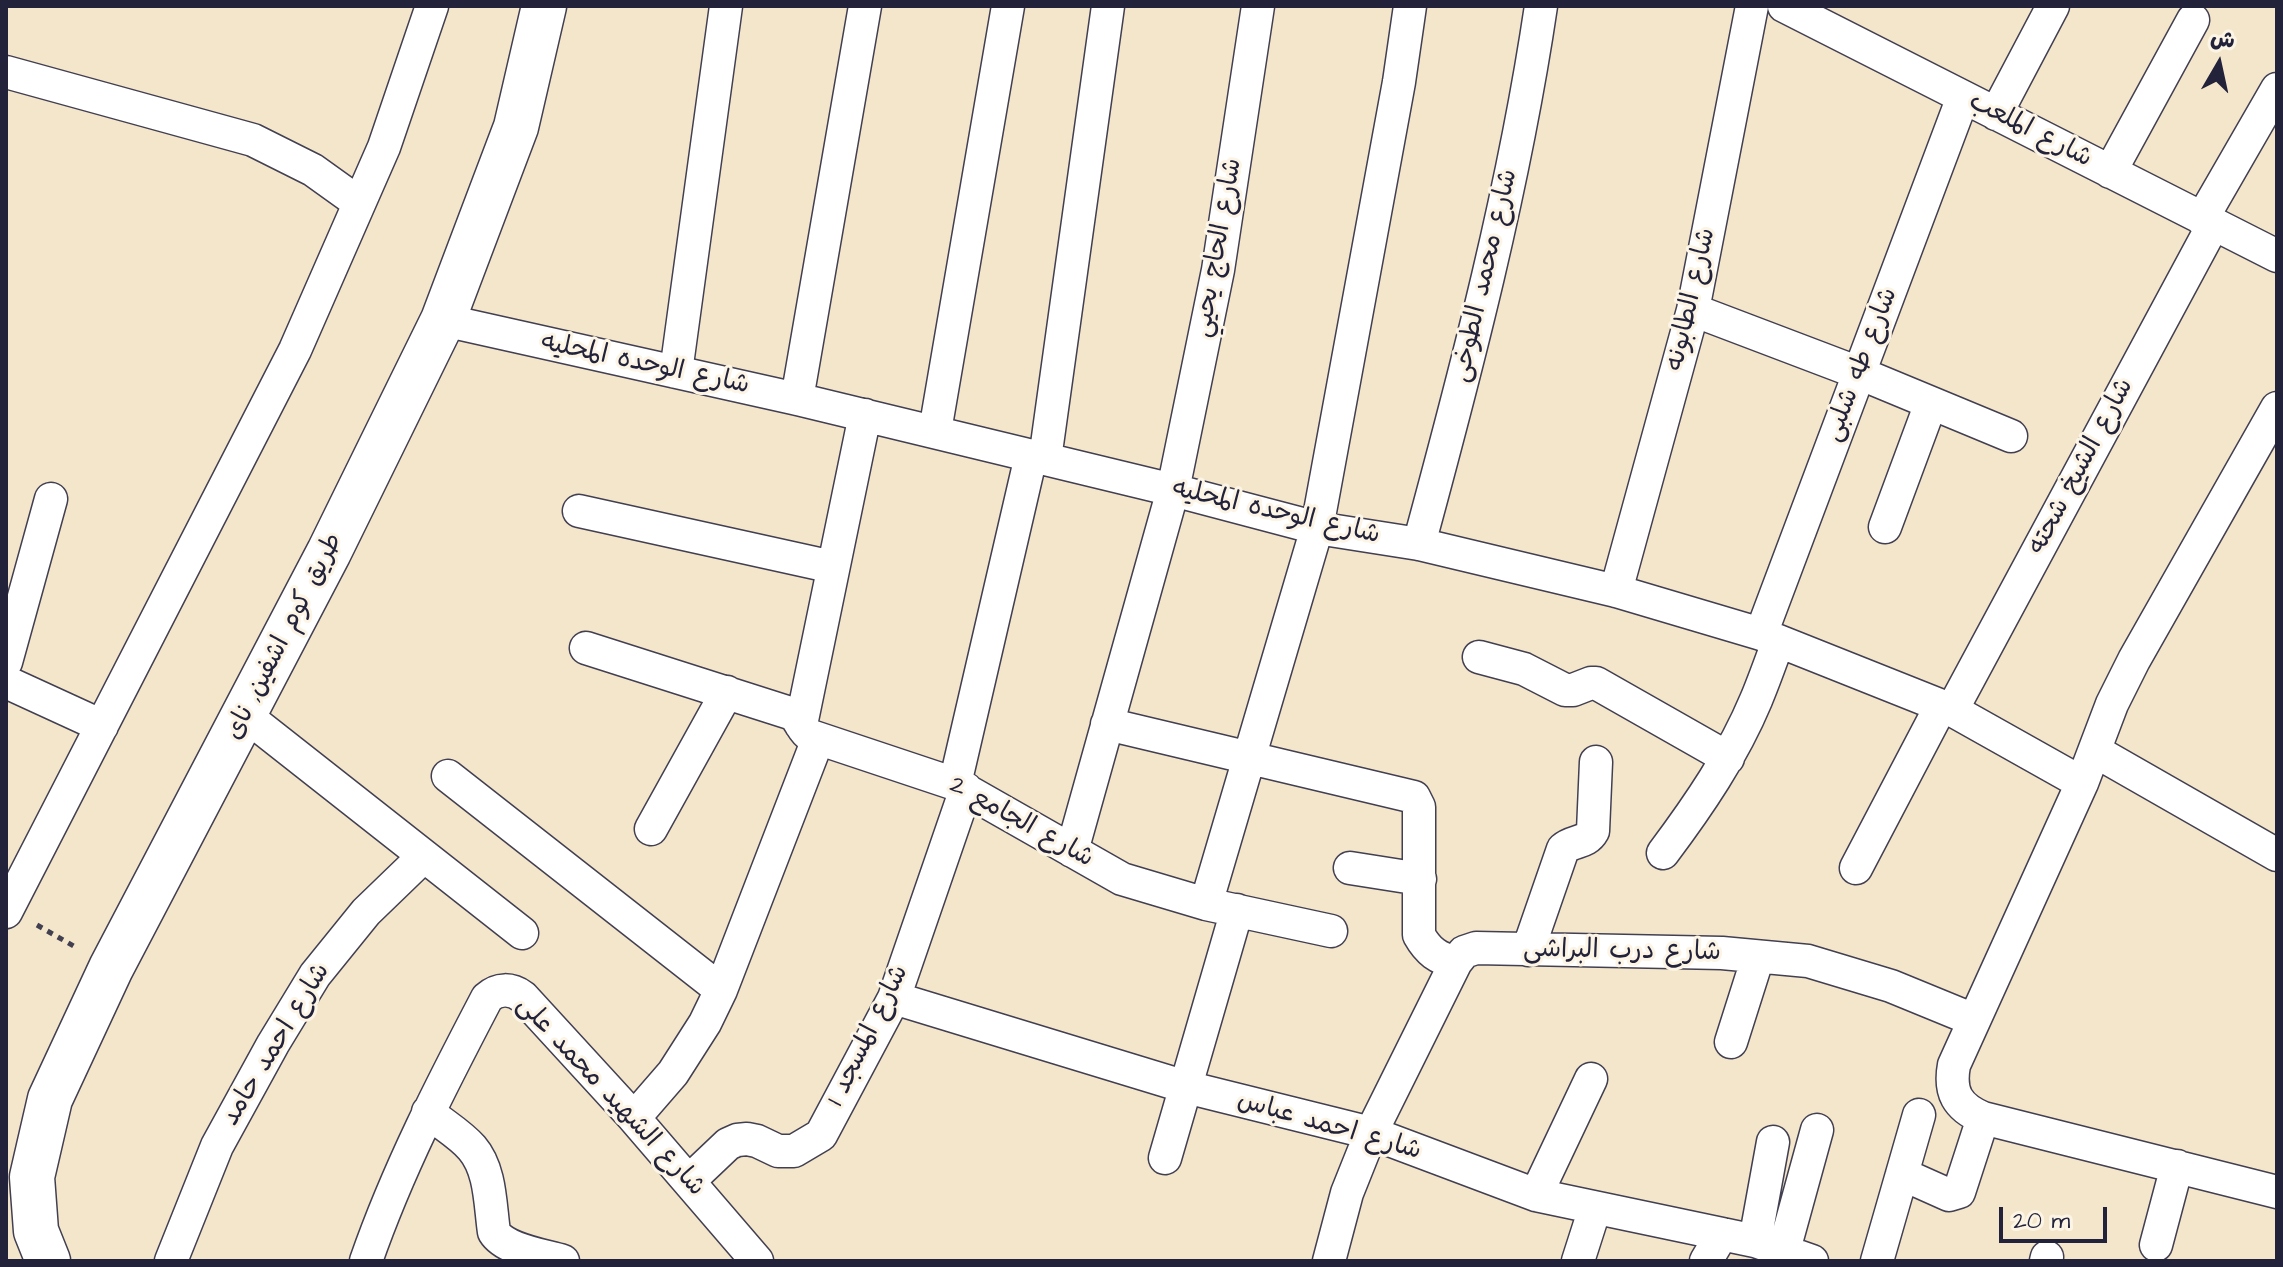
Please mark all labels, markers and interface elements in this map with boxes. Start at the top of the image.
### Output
text: ش [2208,23,2237,57]
north arrow [2179,24,2259,104]
street label: شارع الملعب [1963,87,2097,175]
street label: شارع الحاج يحيي [1188,156,1250,340]
street label: شارع محمد الطوخى [1446,166,1526,386]
street label: شارع الطابونه [1660,225,1724,375]
street label: شارع طه شلبى [1818,284,1906,446]
street label: شارع الوحده المحليه [538,328,752,402]
street label: شارع الشيخ شحته [2022,374,2142,560]
street label: شارع الوحده المحليه [1169,474,1383,552]
street label: طريق كوم اشفين, ناى [219,528,351,746]
street label: شارع الجامع 2 [943,771,1099,875]
street label: شارع درب البراشى [1523,935,1721,969]
street label: شارع احمد حامد [216,958,338,1132]
street label: شارع المسجد 1 [821,960,917,1112]
street label: شارع الشهيد محمد على [509,990,711,1204]
street label: شارع احمد عباس [1233,1086,1425,1168]
scale bar [2003,1191,2111,1241]
text: 20 m [2013,1204,2070,1238]

